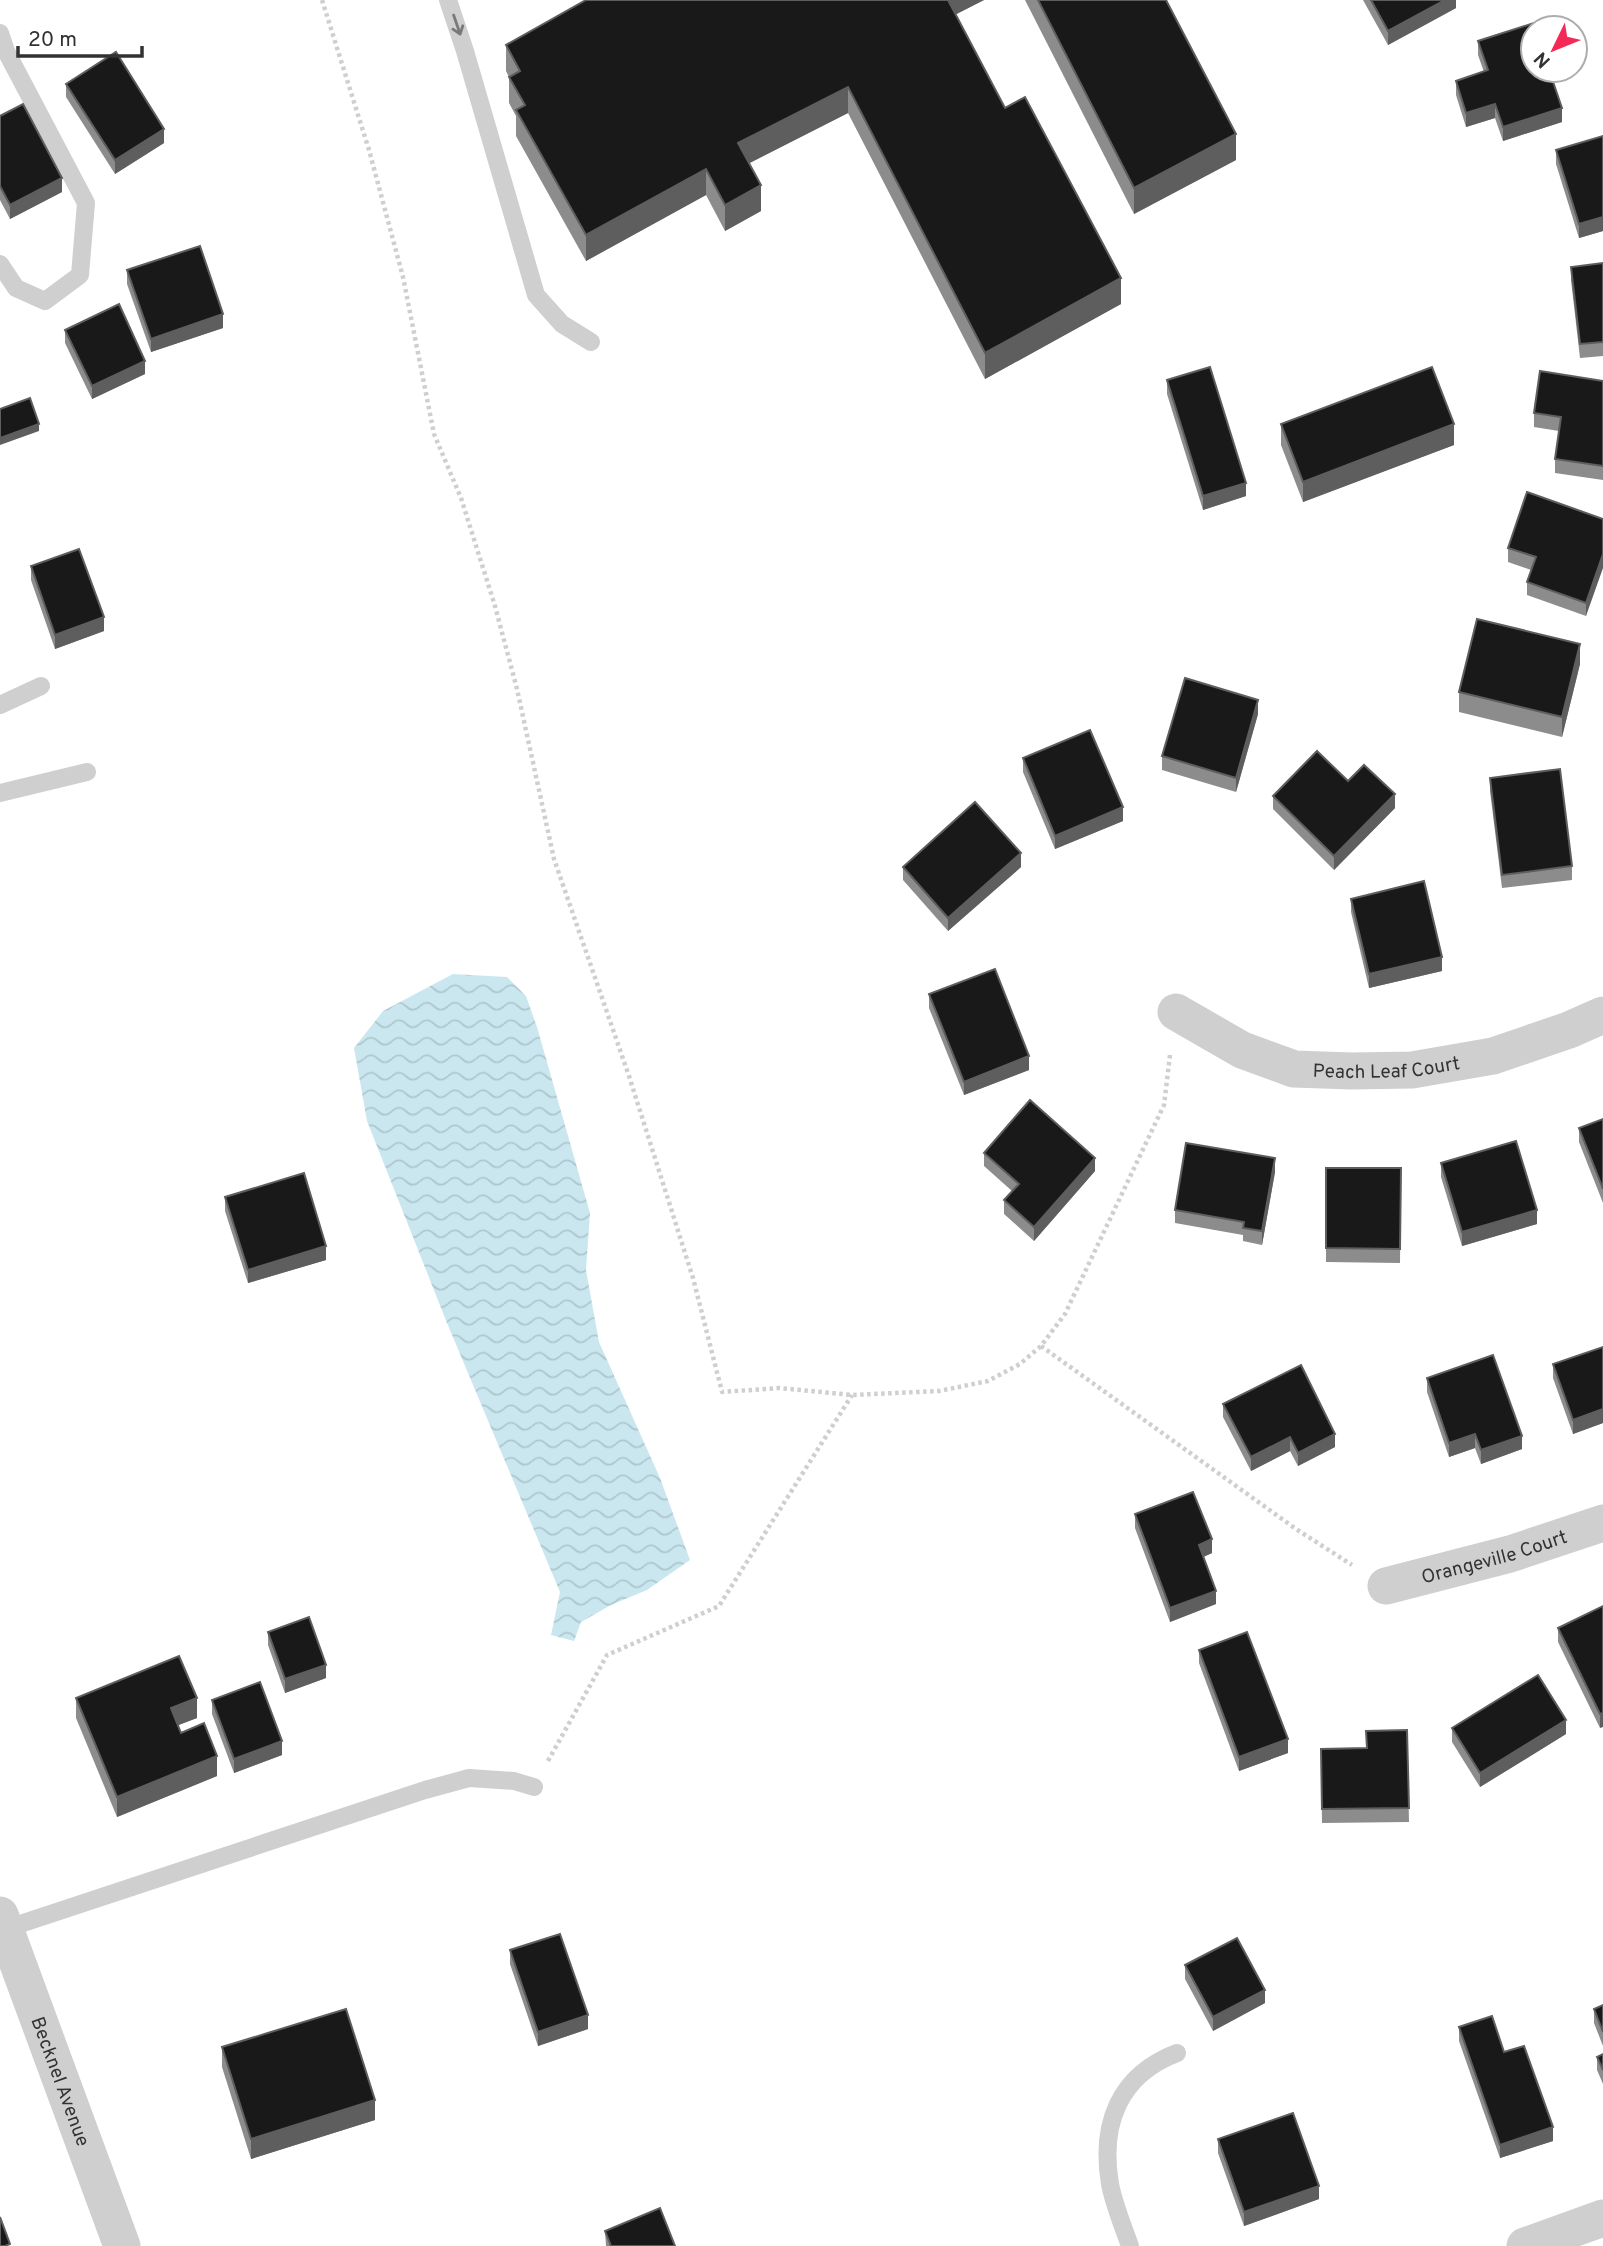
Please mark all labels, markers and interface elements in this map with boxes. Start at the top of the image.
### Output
scale bar [18,14,142,58]
one-way arrow [451,14,464,36]
north arrow [1519,14,1589,84]
text: 20 m [28,27,77,54]
text: N [1530,46,1556,72]
street label: Peach Leaf Court [1312,1052,1462,1085]
street label: Orangeville Court [1419,1526,1571,1590]
street label: Becknel Avenue [24,2014,94,2150]

